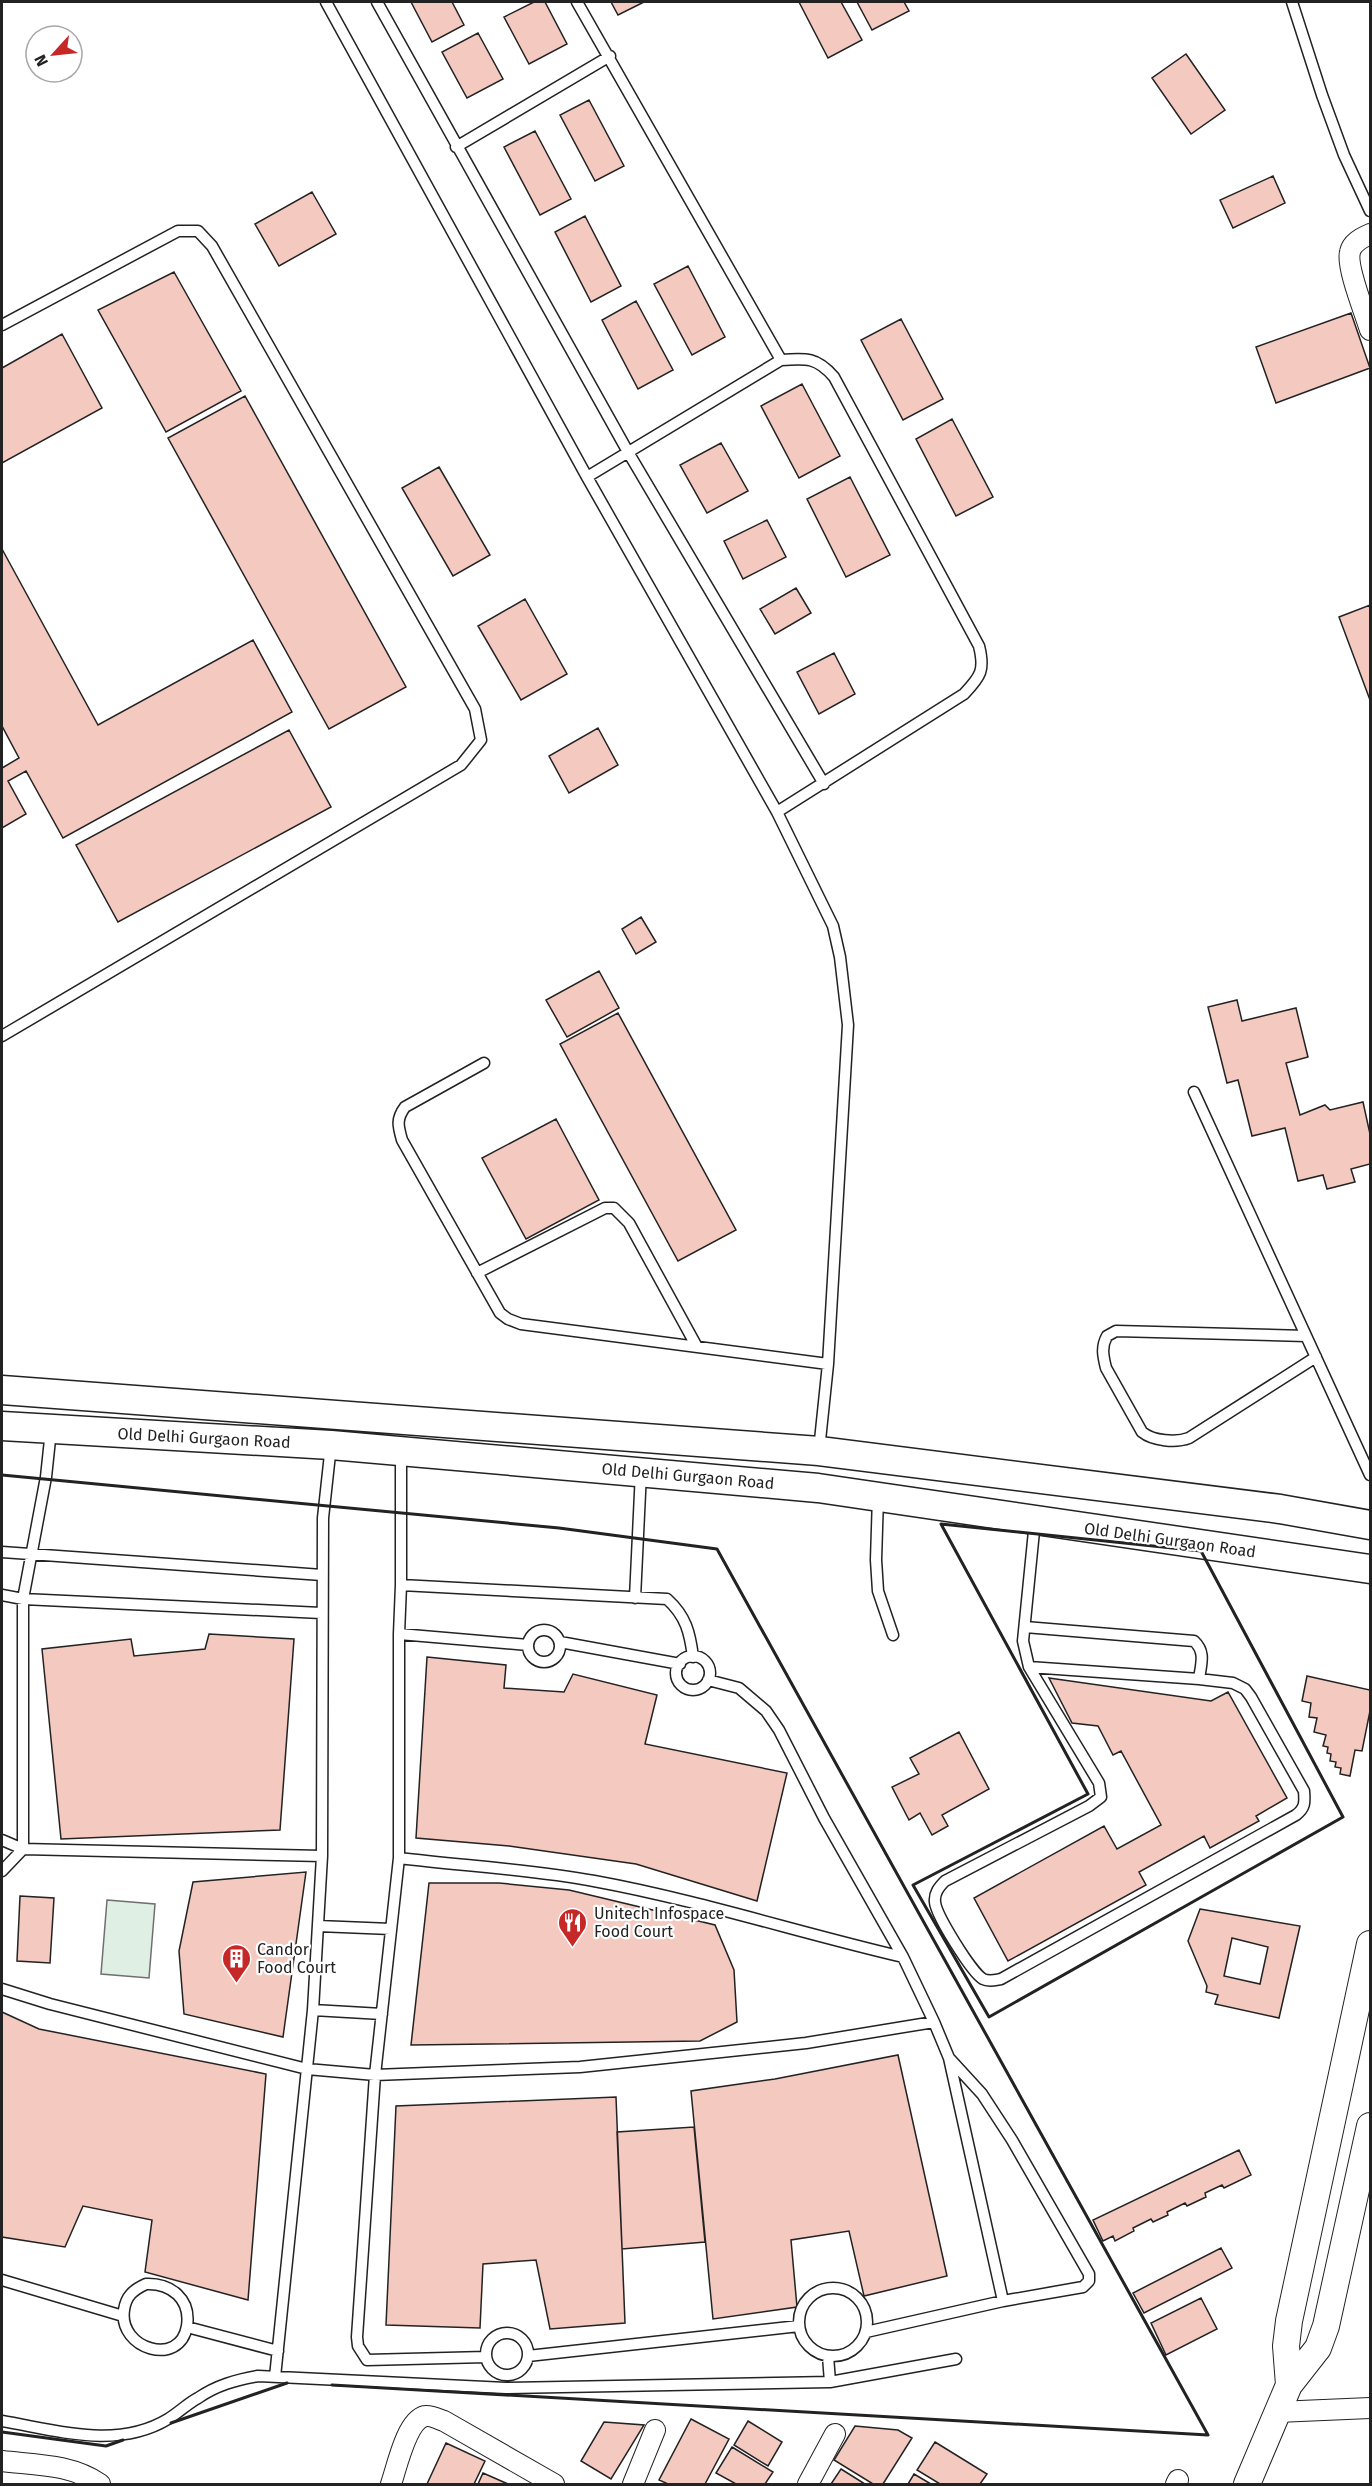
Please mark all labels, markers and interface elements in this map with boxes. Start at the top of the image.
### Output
north arrow [24,24,84,84]
text: N [30,52,52,70]
street label: Old Delhi Gurgaon Road [117,1424,291,1452]
street label: Old Delhi Gurgaon Road [601,1459,775,1493]
street label: Old Delhi Gurgaon Road [1083,1519,1257,1561]
place label: Unitech Infospace Food Court [594,1904,724,1941]
restaurant icon: Unitech Infospace Food Court [557,1906,589,1948]
place label: Candor Food Court [257,1940,336,1977]
building icon: Candor Food Court [220,1942,252,1984]

